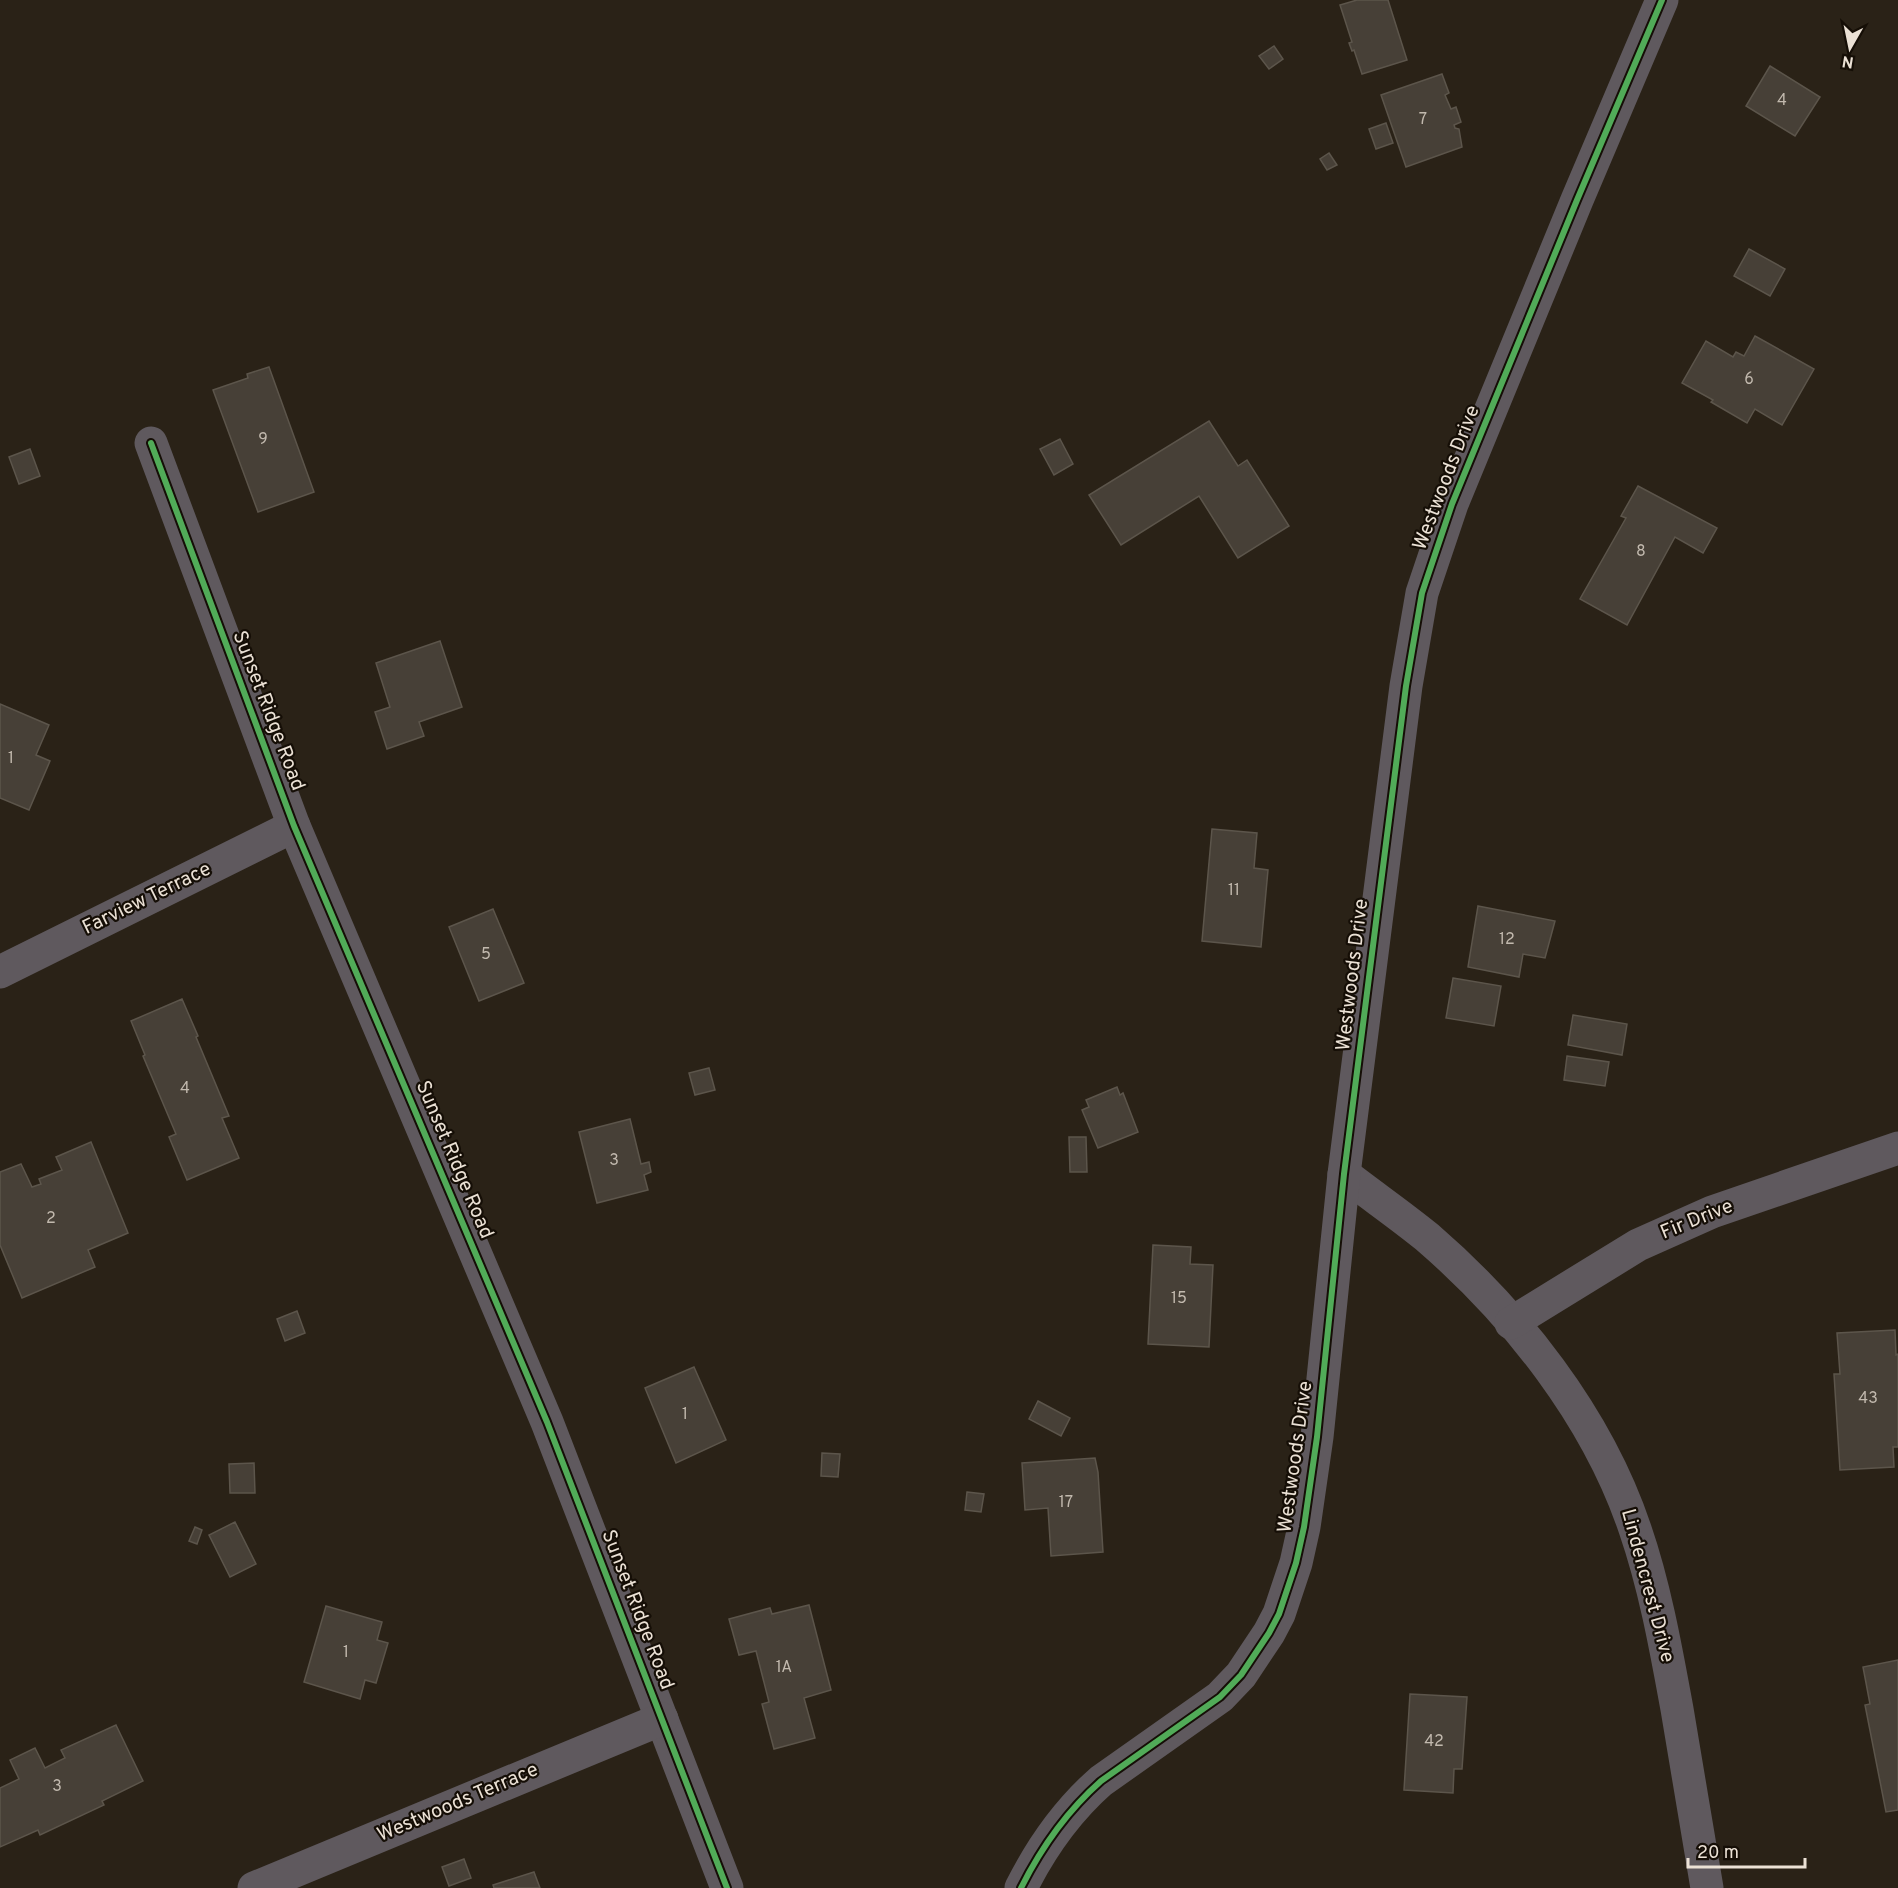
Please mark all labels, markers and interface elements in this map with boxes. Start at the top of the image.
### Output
north arrow [1820,18,1880,78]
text: N [1841,50,1855,72]
house number: 4 [1777,91,1787,111]
house number: 7 [1419,110,1427,130]
house number: 6 [1744,370,1754,390]
street label: Westwoods Drive [1407,402,1487,554]
house number: 9 [258,430,268,450]
house number: 8 [1636,542,1646,562]
street label: Sunset Ridge Road [226,627,310,795]
house number: 1 [8,749,14,769]
street label: Farview Terrace [78,857,216,941]
house number: 11 [1228,881,1240,901]
street label: Westwoods Drive [1331,897,1375,1053]
house number: 12 [1499,930,1515,950]
house number: 5 [481,945,491,965]
street label: Sunset Ridge Road [409,1077,499,1243]
house number: 4 [180,1079,190,1099]
house number: 3 [609,1151,619,1171]
street label: Fir Drive [1657,1194,1737,1246]
house number: 2 [46,1209,56,1229]
house number: 15 [1171,1289,1187,1309]
street label: Westwoods Drive [1272,1379,1320,1535]
house number: 43 [1858,1389,1878,1409]
house number: 1 [682,1405,688,1425]
house number: 17 [1059,1493,1073,1513]
street label: Lindencrest Drive [1614,1506,1680,1666]
street label: Sunset Ridge Road [595,1526,679,1694]
house number: 1 [343,1643,349,1663]
house number: 1A [776,1658,792,1678]
house number: 42 [1424,1732,1444,1752]
street label: Westwoods Terrace [374,1757,542,1849]
house number: 3 [52,1777,62,1797]
scale bar [1688,1831,1805,1869]
text: 20 m [1697,1842,1739,1865]

